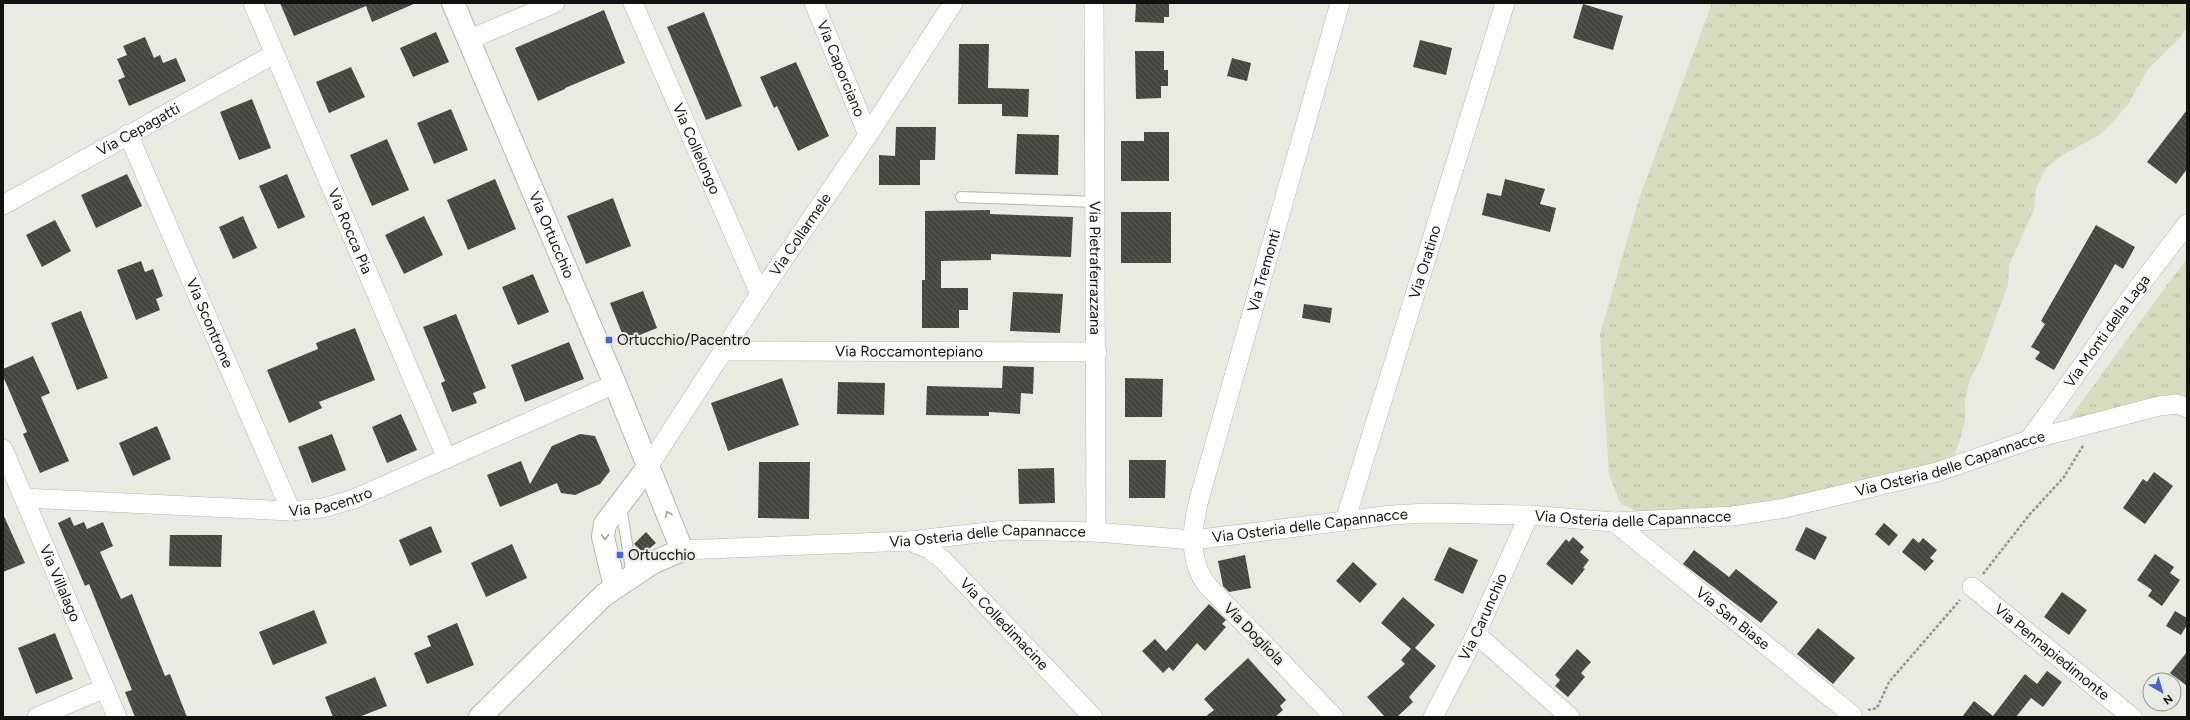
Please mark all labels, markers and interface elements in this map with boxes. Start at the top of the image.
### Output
street label: Via Caporciano [813,18,869,120]
street label: Via Cepagatti [94,99,183,160]
street label: Via Collelongo [669,100,724,197]
street label: Via Rocca Pia [324,186,376,277]
street label: Via Ortucchio [525,189,578,281]
street label: Via Collarmele [766,189,835,280]
street label: Via Pietraferrazzana [1086,201,1104,335]
street label: Via Oratino [1405,223,1445,301]
street label: Via Tremonti [1244,227,1284,314]
street label: Via Monti della Laga [2060,271,2154,391]
street label: Via Scontrone [182,276,237,371]
place label: Ortucchio/Pacentro [617,331,751,349]
marker: Ortucchio/Pacentro [604,335,614,345]
street label: Via Roccamontepiano [835,342,983,361]
street label: Via Osteria delle Capannacce [1854,427,2047,500]
street label: Via Pacentro [288,483,375,520]
street label: Via Osteria delle Capannacce [1211,505,1408,547]
street label: Via Osteria delle Capannacce [1534,506,1732,531]
one-way arrow [664,511,672,518]
street label: Via Osteria delle Capannacce [889,521,1086,551]
one-way arrow [600,534,609,540]
street label: Via Villalago [36,542,85,625]
place label: Ortucchio [628,546,696,564]
marker: Ortucchio [615,550,625,560]
street label: Via Carunchio [1455,570,1511,664]
street label: Via Colledimacine [956,574,1052,674]
street label: Via San Biase [1692,583,1773,654]
street label: Via Dogliola [1220,599,1288,669]
street label: Via Pennapiedimonte [1991,600,2113,704]
north arrow [2142,672,2182,712]
text: N [2160,692,2175,707]

